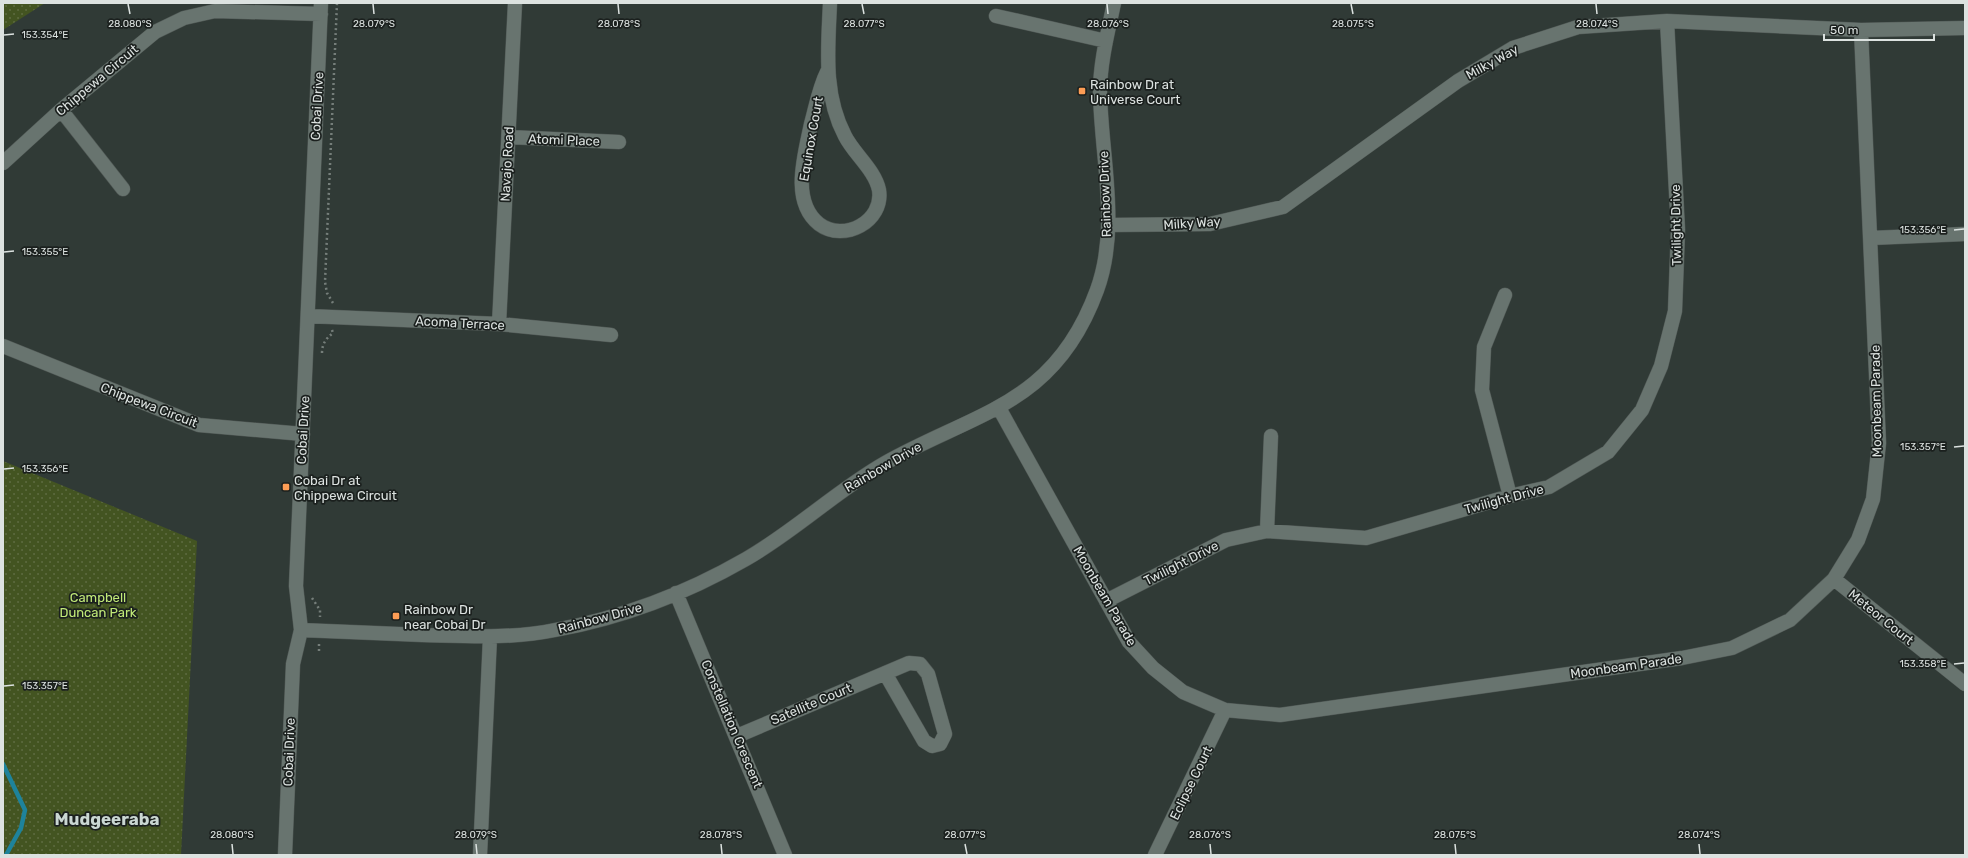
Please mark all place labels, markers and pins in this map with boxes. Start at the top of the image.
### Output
place label: Rainbow Dr at Universe Court [1090,77,1180,107]
marker: Rainbow Dr at Universe Court [1077,86,1087,96]
place label: Cobai Dr at Chippewa Circuit [294,473,397,503]
marker: Cobai Dr at Chippewa Circuit [281,482,291,492]
place label: Rainbow Dr near Cobai Dr [404,602,485,632]
marker: Rainbow Dr near Cobai Dr [391,611,401,621]

